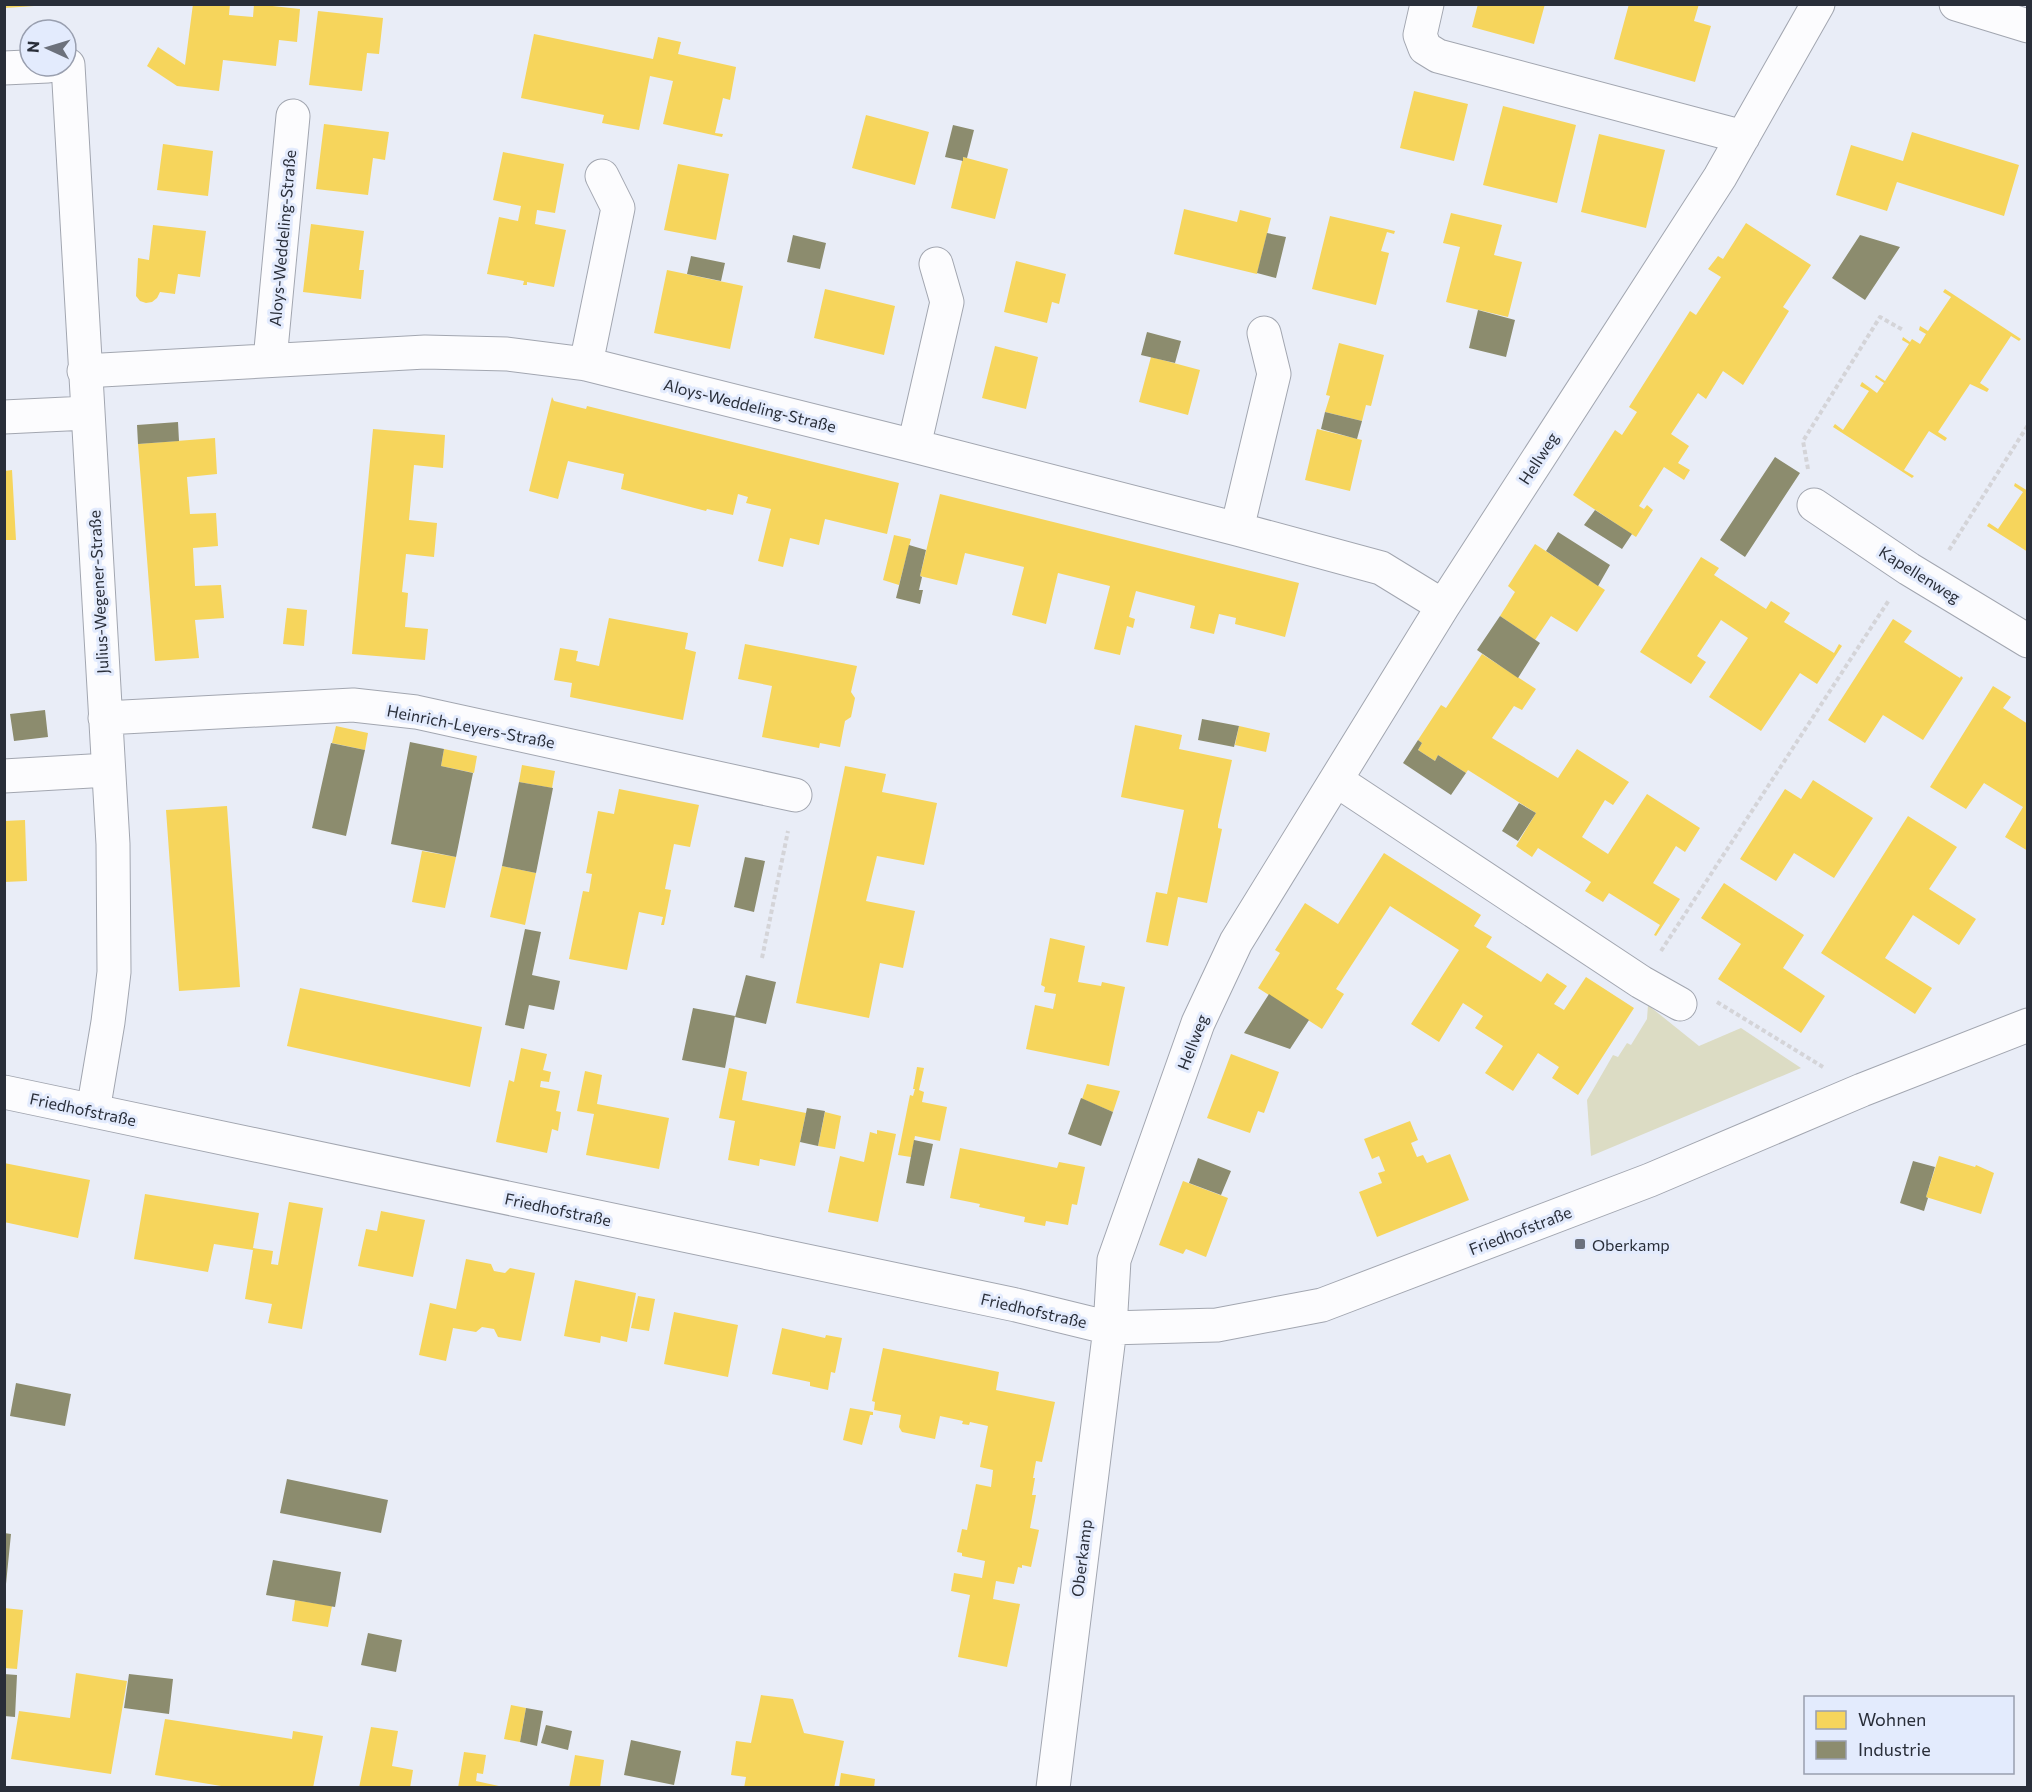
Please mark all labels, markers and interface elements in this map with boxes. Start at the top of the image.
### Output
north arrow [18,18,78,78]
text: N [23,40,42,54]
street label: Aloys-Weddeling-Straße [265,149,299,327]
street label: Aloys-Weddeling-Straße [662,374,838,436]
street label: Hellweg [1514,428,1562,488]
street label: Julius-Wegener-Straße [84,510,112,674]
street label: Kapellenweg [1876,542,1964,607]
street label: Heinrich-Leyers-Straße [385,700,557,752]
street label: Hellweg [1173,1011,1211,1073]
street label: Friedhofstraße [28,1088,138,1130]
street label: Friedhofstraße [503,1188,613,1230]
street label: Friedhofstraße [1466,1202,1574,1258]
place label: Oberkamp [1592,1235,1670,1254]
marker: Oberkamp [1573,1237,1587,1251]
street label: Friedhofstraße [979,1289,1089,1331]
street label: Oberkamp [1067,1518,1095,1598]
legend [1804,1696,2014,1774]
text: Wohnen [1858,1708,1926,1730]
text: Industrie [1858,1738,1931,1760]

